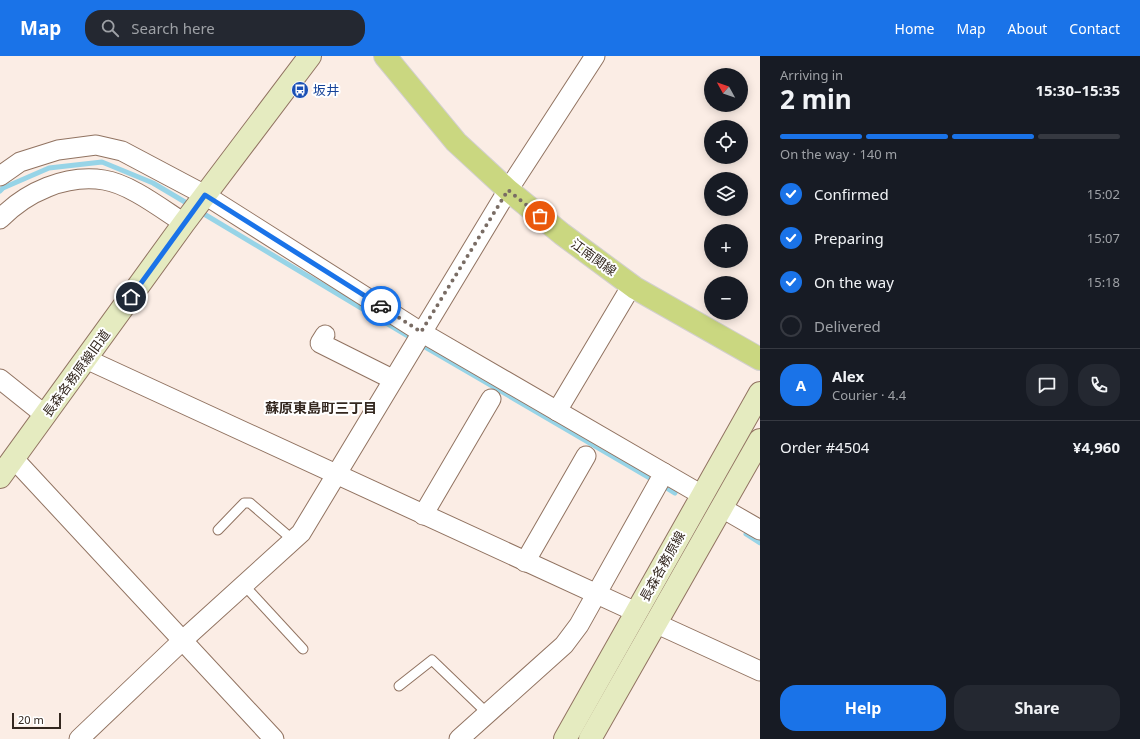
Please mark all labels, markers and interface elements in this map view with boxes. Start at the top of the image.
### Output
search box [85,10,365,46]
text: Map [20,15,61,41]
icon: search [99,17,121,39]
text: Search here [131,18,215,38]
text: Home [895,19,934,38]
text: Map [956,19,986,38]
text: About [1008,19,1047,38]
text: Contact [1069,19,1120,38]
text: Arriving in [780,66,843,84]
north arrow [704,68,748,112]
map controls [704,68,748,320]
bus stop icon: 坂井 [290,80,310,100]
text: 15:30–15:35 [1035,80,1120,100]
place label: 坂井 [313,81,339,99]
text: 2 min [780,81,852,117]
button: locate [704,120,748,164]
text: On the way · 140 m [780,145,897,163]
button: layers [704,172,748,216]
icon: check [780,183,802,205]
text: Confirmed [814,184,889,204]
text: 15:02 [1087,185,1120,203]
pin [523,199,557,233]
icon: bag [529,205,551,227]
button: + [704,224,748,268]
icon: check [780,227,802,249]
text: Preparing [814,228,884,248]
text: 15:07 [1087,229,1120,247]
street label: 江南関線 [568,234,620,280]
icon: check [780,271,802,293]
text: On the way [814,272,894,292]
text: 15:18 [1087,273,1120,291]
button: − [704,276,748,320]
pin [114,280,148,314]
icon: home [120,286,142,308]
courier [361,286,401,326]
icon: car [370,295,392,317]
text: Delivered [814,316,881,336]
street label: 長森各務原線旧道 [38,326,114,420]
button: chat [1026,364,1068,406]
button: phone [1078,364,1120,406]
text: Alex [832,366,864,386]
text: A [796,375,806,395]
text: Courier · 4.4 [832,386,906,404]
district label: 蘇原東島町三丁目 [265,398,377,417]
text: Order #4504 [780,437,869,457]
text: ¥4,960 [1073,437,1120,457]
street label: 長森各務原線 [635,528,689,604]
button: Help [780,685,946,731]
button: Share [954,685,1120,731]
scale bar [12,711,61,730]
text: 20 m [18,712,44,727]

